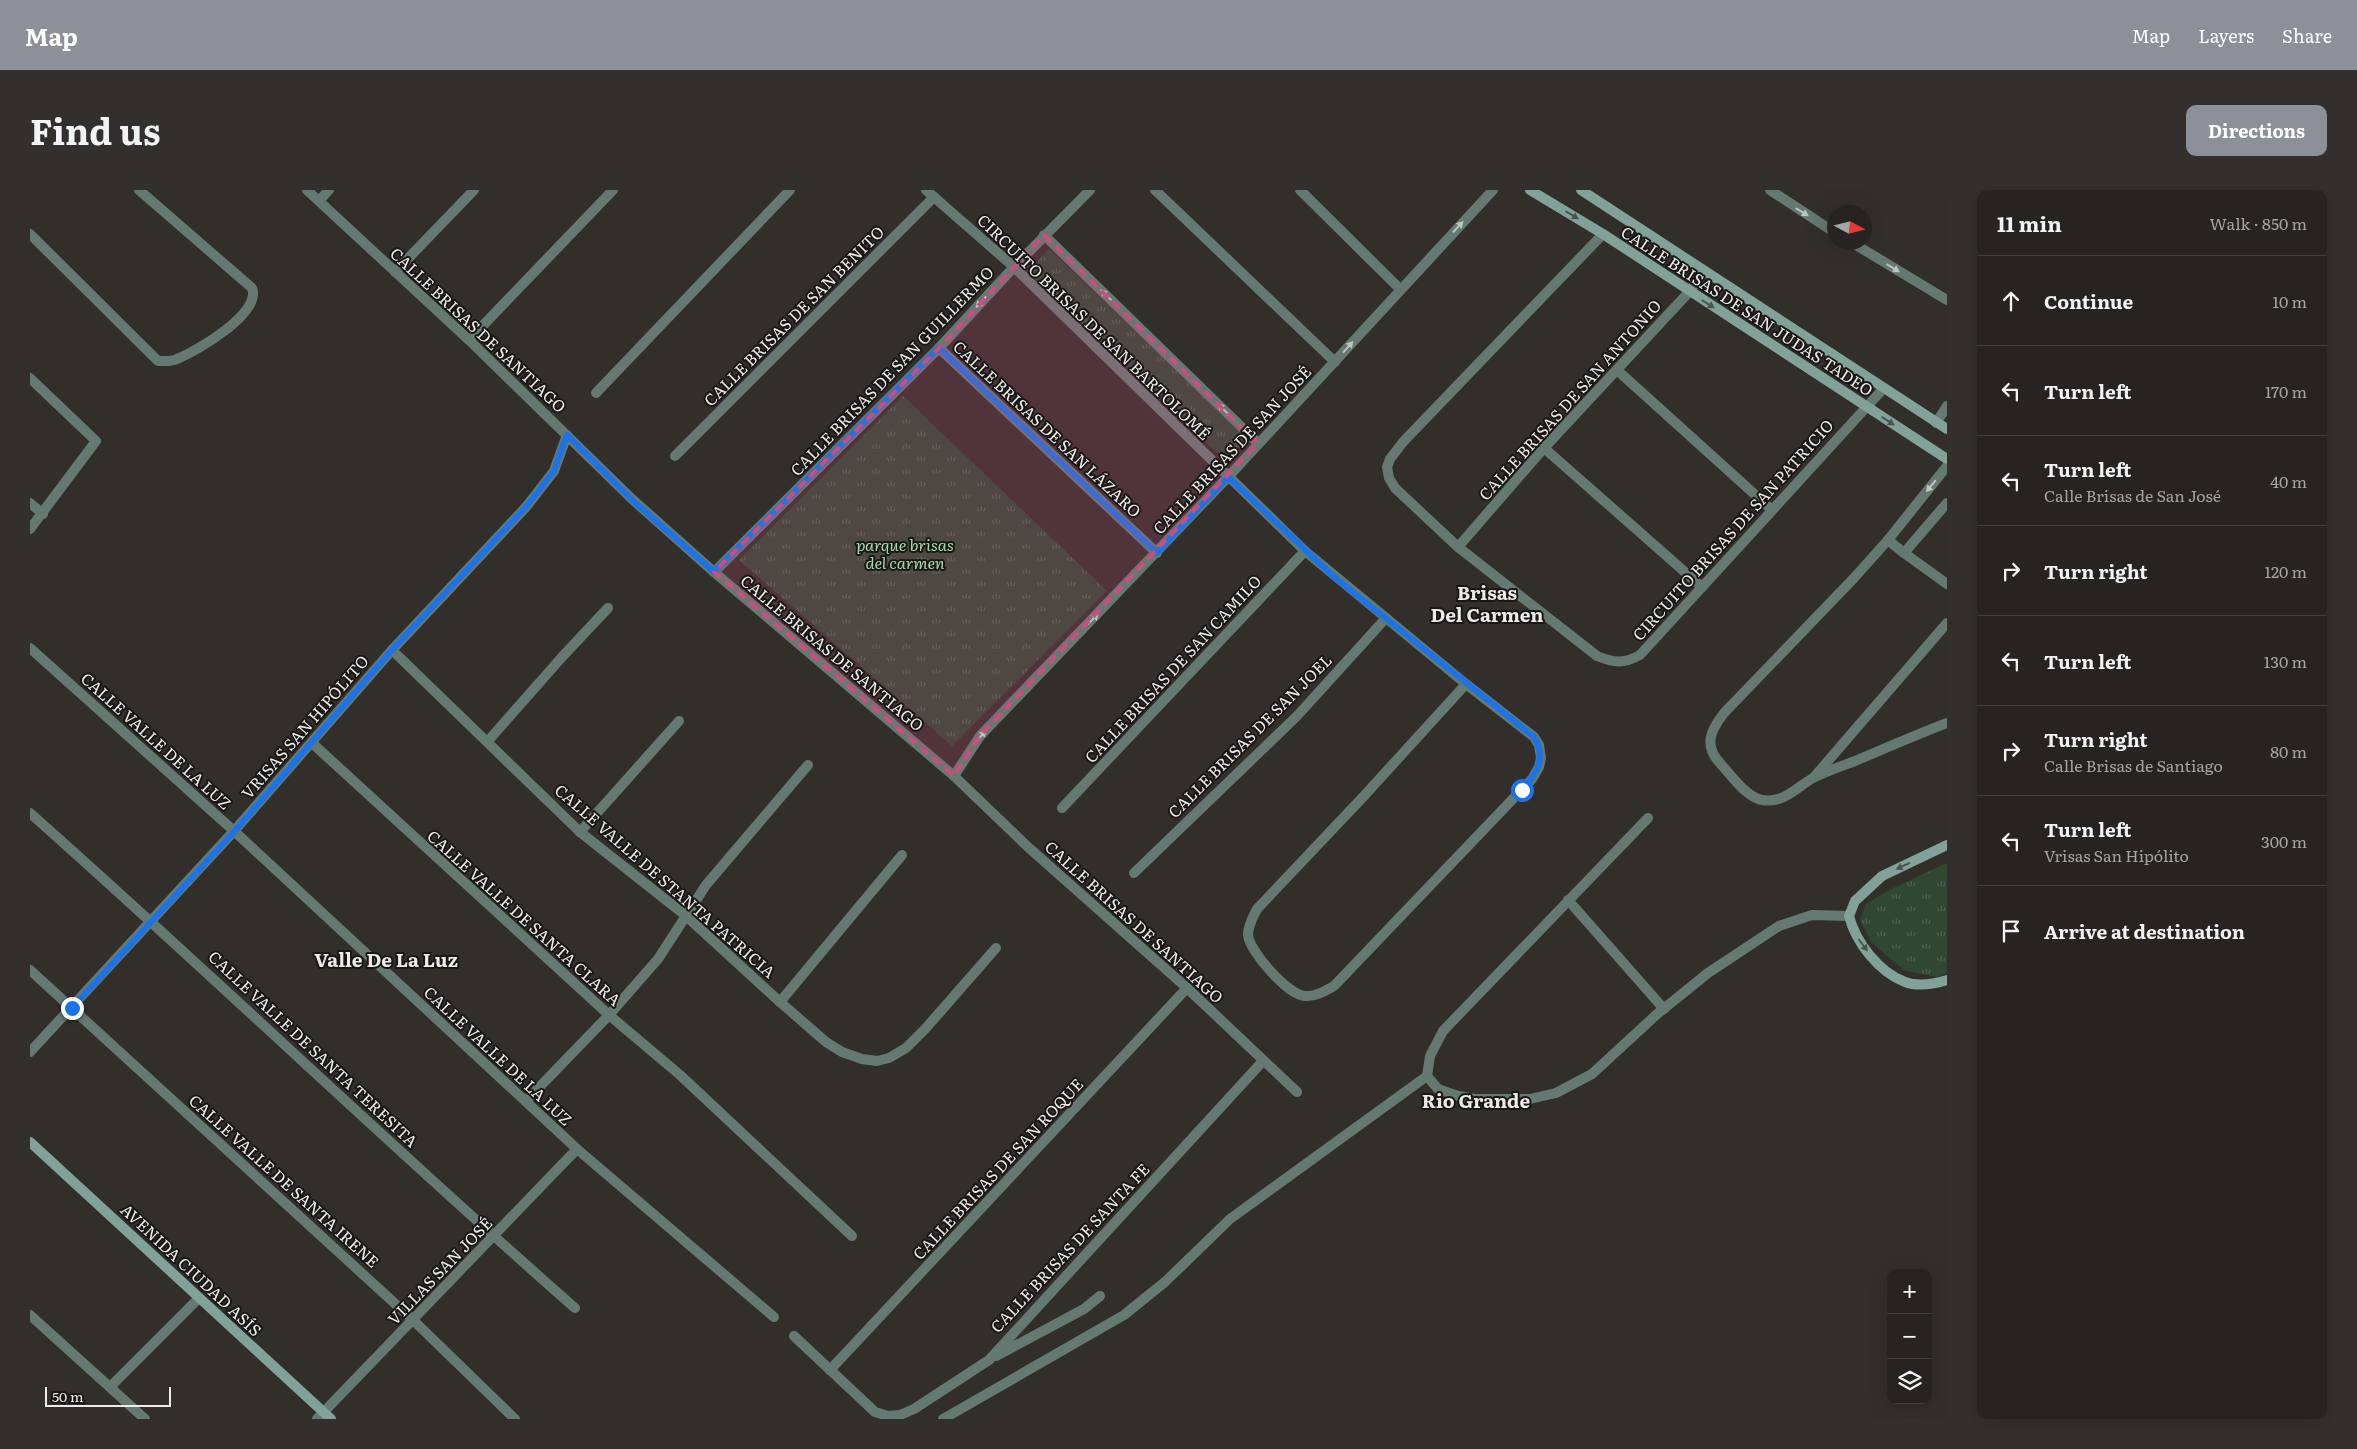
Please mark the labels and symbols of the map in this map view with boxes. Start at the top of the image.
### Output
north arrow [1827,205,1872,250]
one-way arrow [1795,207,1808,216]
street label: CIRCUITO BRISAS DE SAN BARTOLOMÉ [973,208,1217,445]
one-way arrow [1565,211,1578,220]
street label: CALLE BRISAS DE SAN JUDAS TADEO [1617,219,1878,401]
street label: CALLE BRISAS DE SAN BENITO [698,220,889,411]
one-way arrow [1452,222,1464,234]
street label: CALLE BRISAS DE SANTIAGO [385,241,572,417]
street label: CALLE BRISAS DE SAN GUILLERMO [784,260,998,481]
one-way arrow [1886,263,1899,272]
one-way arrow [1100,290,1112,302]
street label: CALLE BRISAS DE SAN ANTONIO [1472,294,1666,505]
one-way arrow [975,296,987,308]
one-way arrow [1701,299,1714,309]
street label: CALLE BRISAS DE SAN LÁZARO [948,334,1147,522]
one-way arrow [1342,342,1354,354]
street label: CALLE BRISAS DE SAN JOSÉ [1146,360,1316,539]
one-way arrow [1217,403,1229,415]
street label: CIRCUITO BRISAS DE SAN PATRICIO [1626,413,1838,645]
one-way arrow [1882,416,1895,426]
one-way arrow [1925,479,1936,492]
park label: parque brisas del carmen [856,532,954,574]
street label: CALLE BRISAS DE SANTIAGO [736,568,930,736]
street label: CALLE BRISAS DE SAN CAMILO [1078,569,1266,768]
district label: Brisas Del Carmen [1430,578,1544,628]
one-way arrow [1087,613,1099,625]
street label: CALLE BRISAS DE SAN JOEL [1162,648,1337,823]
street label: VRISAS SAN HIPÓLITO [235,649,374,804]
street label: CALLE VALLE DE LA LUZ [76,666,237,814]
one-way arrow [975,730,986,742]
street label: CALLE VALLE DE STANTA PATRICIA [550,778,781,983]
route start [1511,779,1534,802]
street label: CALLE VALLE DE SANTA CLARA [422,824,627,1011]
street label: CALLE BRISAS DE SANTIAGO [1040,834,1229,1008]
one-way arrow [1896,862,1910,870]
one-way arrow [1857,938,1868,951]
street label: CALLE VALLE DE SANTA TERESITA [204,944,424,1152]
district label: Valle De La Luz [314,945,458,973]
street label: CALLE VALLE DE LA LUZ [419,980,578,1131]
route end [61,997,84,1020]
street label: CALLE BRISAS DE SAN ROQUE [906,1072,1088,1264]
district label: Rio Grande [1422,1086,1530,1114]
street label: CALLE VALLE DE SANTA IRENE [184,1088,385,1272]
street label: CALLE BRISAS DE SANTA FE [984,1157,1154,1337]
street label: AVENIDA CIUDAD ASÍS [116,1197,268,1341]
street label: VILLAS SAN JOSÉ [381,1211,497,1330]
scale bar [45,1384,171,1407]

